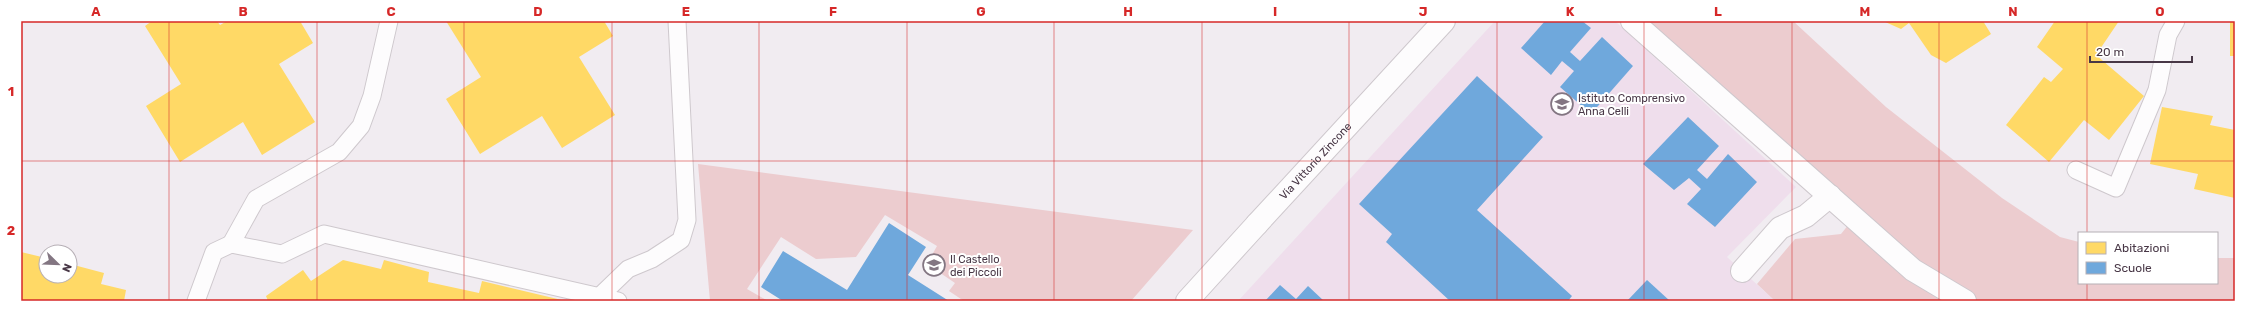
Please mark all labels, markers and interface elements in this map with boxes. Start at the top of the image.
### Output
text: A [91,4,101,19]
text: B [238,4,248,19]
text: C [386,4,396,19]
text: D [533,4,543,19]
text: E [682,4,690,19]
text: F [829,4,837,19]
text: G [976,4,986,19]
text: H [1123,4,1133,19]
text: I [1273,4,1277,19]
text: J [1419,4,1427,19]
text: K [1566,4,1575,19]
text: L [1714,4,1722,19]
text: M [1860,4,1870,19]
text: N [2008,4,2018,19]
text: O [2155,4,2165,19]
scale bar [2090,38,2192,64]
text: 20 m [2096,45,2124,59]
text: 1 [8,84,14,99]
school or university icon: Istituto Comprensivo Anna Celli [1549,91,1575,117]
place label: Istituto Comprensivo Anna Celli [1578,92,1685,118]
street label: Via Vittorio Zincone [1277,119,1354,202]
text: 2 [7,223,15,238]
legend [2078,232,2218,284]
text: Abitazioni [2114,241,2170,255]
north arrow [38,244,78,284]
school or university icon: Il Castello dei Piccoli [921,252,947,278]
place label: Il Castello dei Piccoli [950,253,1002,279]
text: Scuole [2114,261,2152,275]
text: N [59,262,74,274]

